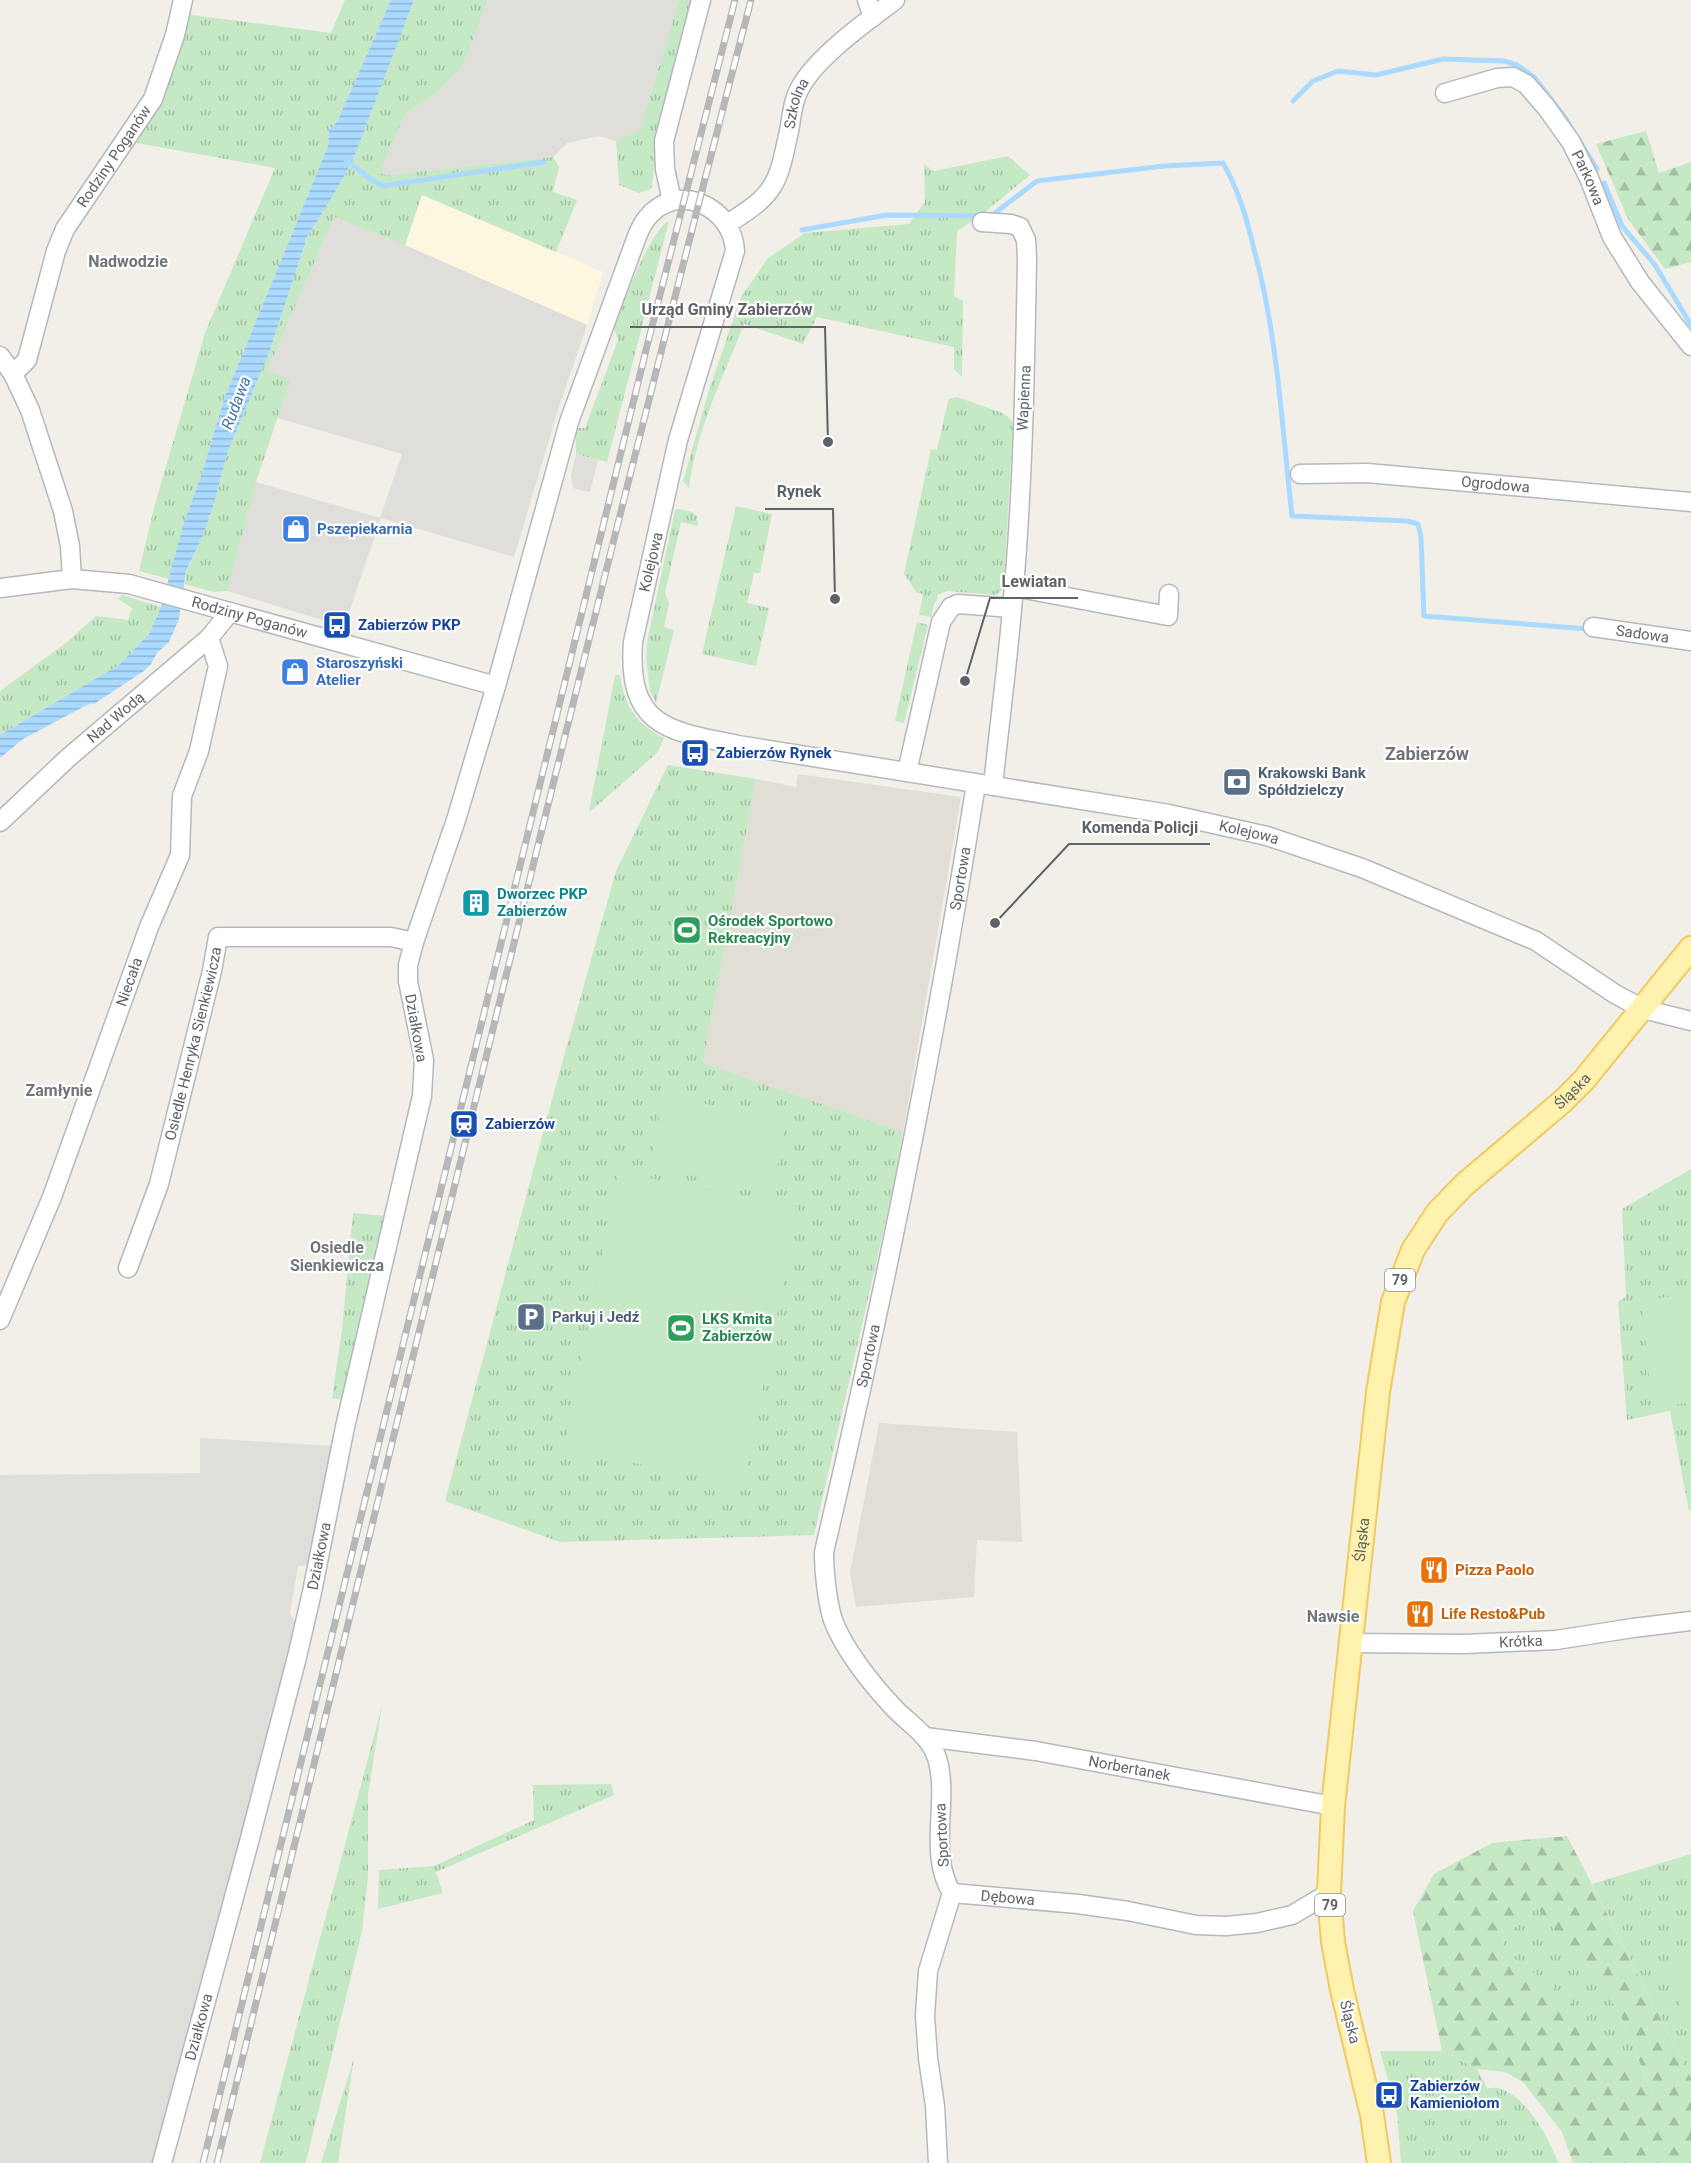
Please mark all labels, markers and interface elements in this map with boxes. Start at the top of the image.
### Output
street label: Szkolna [781,74,813,130]
street label: Rodziny Poganów [73,102,155,211]
street label: Parkowa [1568,147,1608,208]
district label: Nadwodzie [88,252,168,271]
callout: Urząd Gminy Zabierzów [630,293,825,327]
text: Urząd Gminy Zabierzów [642,300,813,319]
street label: Wapienna [1013,365,1035,431]
water label: Rudawa [217,374,255,432]
street label: Ogrodowa [1460,472,1531,497]
callout: Rynek [765,475,833,509]
text: Rynek [777,482,822,501]
shop icon: Pszepiekarnia [280,513,312,545]
place label: Pszepiekarnia [317,520,412,538]
street label: Kolejowa [635,530,667,594]
callout: Lewiatan [990,564,1078,598]
text: Lewiatan [1002,572,1066,591]
street label: Rodziny Poganów [190,593,309,642]
bus stop icon: Zabierzów PKP [321,609,353,641]
place label: Zabierzów PKP [358,616,461,634]
street label: Sadowa [1615,621,1670,647]
place label: Staroszyński Atelier [316,654,403,689]
shop icon: Staroszyński Atelier [279,656,311,688]
street label: Nad Wodą [83,688,148,747]
bus stop icon: Zabierzów Rynek [679,737,711,769]
district label: Zabierzów [1385,743,1469,764]
place label: Zabierzów Rynek [716,744,833,762]
place label: Krakowski Bank Spółdzielczy [1258,764,1367,799]
bank icon: Krakowski Bank Spółdzielczy [1221,766,1253,798]
callout: Komenda Policji [1069,810,1210,844]
street label: Kolejowa [1217,817,1281,848]
text: Komenda Policji [1082,818,1198,837]
street label: Sportowa [946,845,975,912]
place label: Dworzec PKP Zabierzów [497,885,588,920]
building icon: Dworzec PKP Zabierzów [460,887,492,919]
place label: Ośrodek Sportowo Rekreacyjny [708,912,833,947]
sports icon: Ośrodek Sportowo Rekreacyjny [671,914,703,946]
street label: Osiedle Henryka Sienkiewicza [161,945,225,1142]
street label: Niecała [112,955,146,1009]
street label: Działkowa [401,993,431,1063]
street label: Śląska [1551,1070,1595,1113]
district label: Zamłynie [26,1081,93,1100]
station icon: Zabierzów [448,1108,480,1140]
place label: Zabierzów [485,1115,555,1133]
district label: Osiedle Sienkiewicza [290,1238,385,1275]
road number: 79 [1385,1269,1415,1291]
parking icon: Parkuj i Jedź [515,1301,547,1333]
place label: Parkuj i Jedź [552,1308,640,1326]
place label: LKS Kmita Zabierzów [702,1310,772,1345]
sports icon: LKS Kmita Zabierzów [665,1312,697,1344]
street label: Sportowa [853,1322,884,1389]
street label: Śląska [1351,1517,1373,1563]
street label: Działkowa [304,1521,335,1592]
restaurant icon: Pizza Paolo [1418,1554,1450,1586]
place label: Pizza Paolo [1455,1561,1534,1579]
restaurant icon: Life Resto&Pub [1404,1598,1436,1630]
place label: Life Resto&Pub [1441,1605,1545,1623]
district label: Nawsie [1307,1607,1360,1626]
street label: Krótka [1499,1632,1543,1651]
street label: Norbertanek [1087,1752,1172,1785]
street label: Sportowa [931,1803,953,1867]
street label: Dębowa [980,1887,1036,1909]
road number: 79 [1315,1894,1345,1916]
street label: Działkowa [181,1991,217,2062]
street label: Śląska [1336,1998,1364,2046]
place label: Zabierzów Kamieniołom [1410,2077,1500,2112]
bus stop icon: Zabierzów Kamieniołom [1373,2079,1405,2111]

